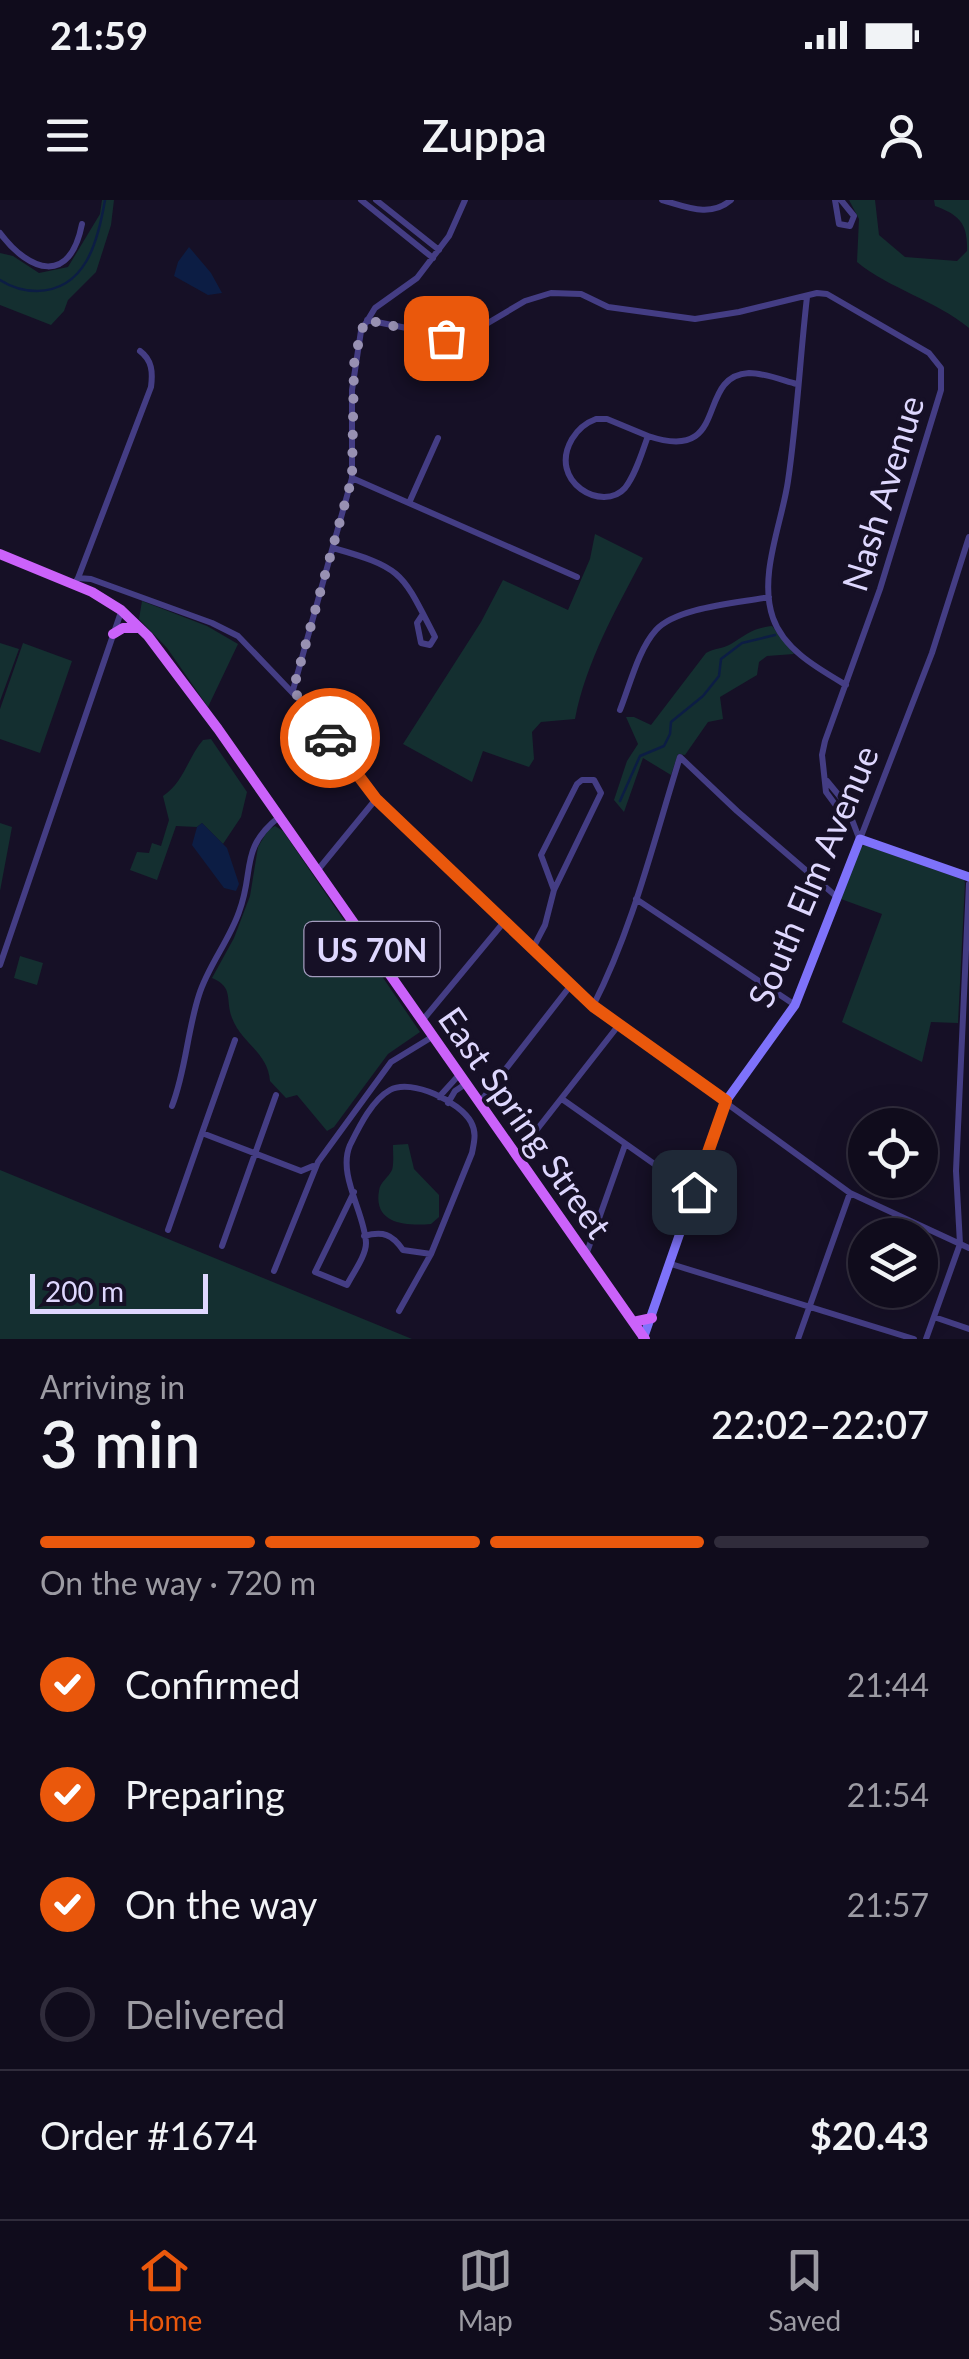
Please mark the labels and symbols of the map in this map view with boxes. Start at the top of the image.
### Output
pin [404,296,489,381]
street label: Nash Avenue [832,390,932,596]
courier [280,688,380,788]
street label: South Elm Avenue [738,739,886,1013]
road number: US 70N [304,922,440,976]
street label: East Spring Street [431,998,622,1246]
pin [652,1150,737,1235]
scale bar [30,1269,208,1314]

